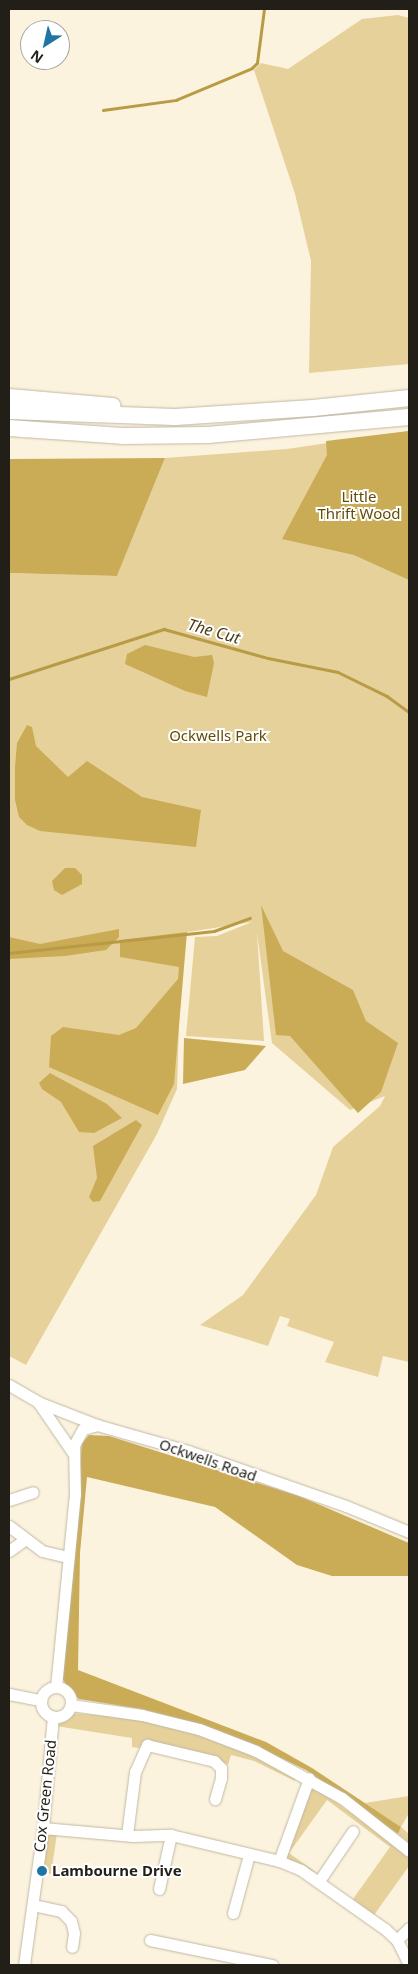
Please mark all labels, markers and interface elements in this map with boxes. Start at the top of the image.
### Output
north arrow [20,20,70,70]
text: N [27,46,47,68]
park label: Little Thrift Wood [317,487,401,522]
water label: The Cut [186,614,242,648]
park label: Ockwells Park [169,727,267,745]
street label: Ockwells Road [157,1435,259,1485]
street label: Cox Green Road [30,1739,60,1853]
place label: Lambourne Drive [52,1862,182,1880]
marker: Lambourne Drive [36,1865,48,1877]

